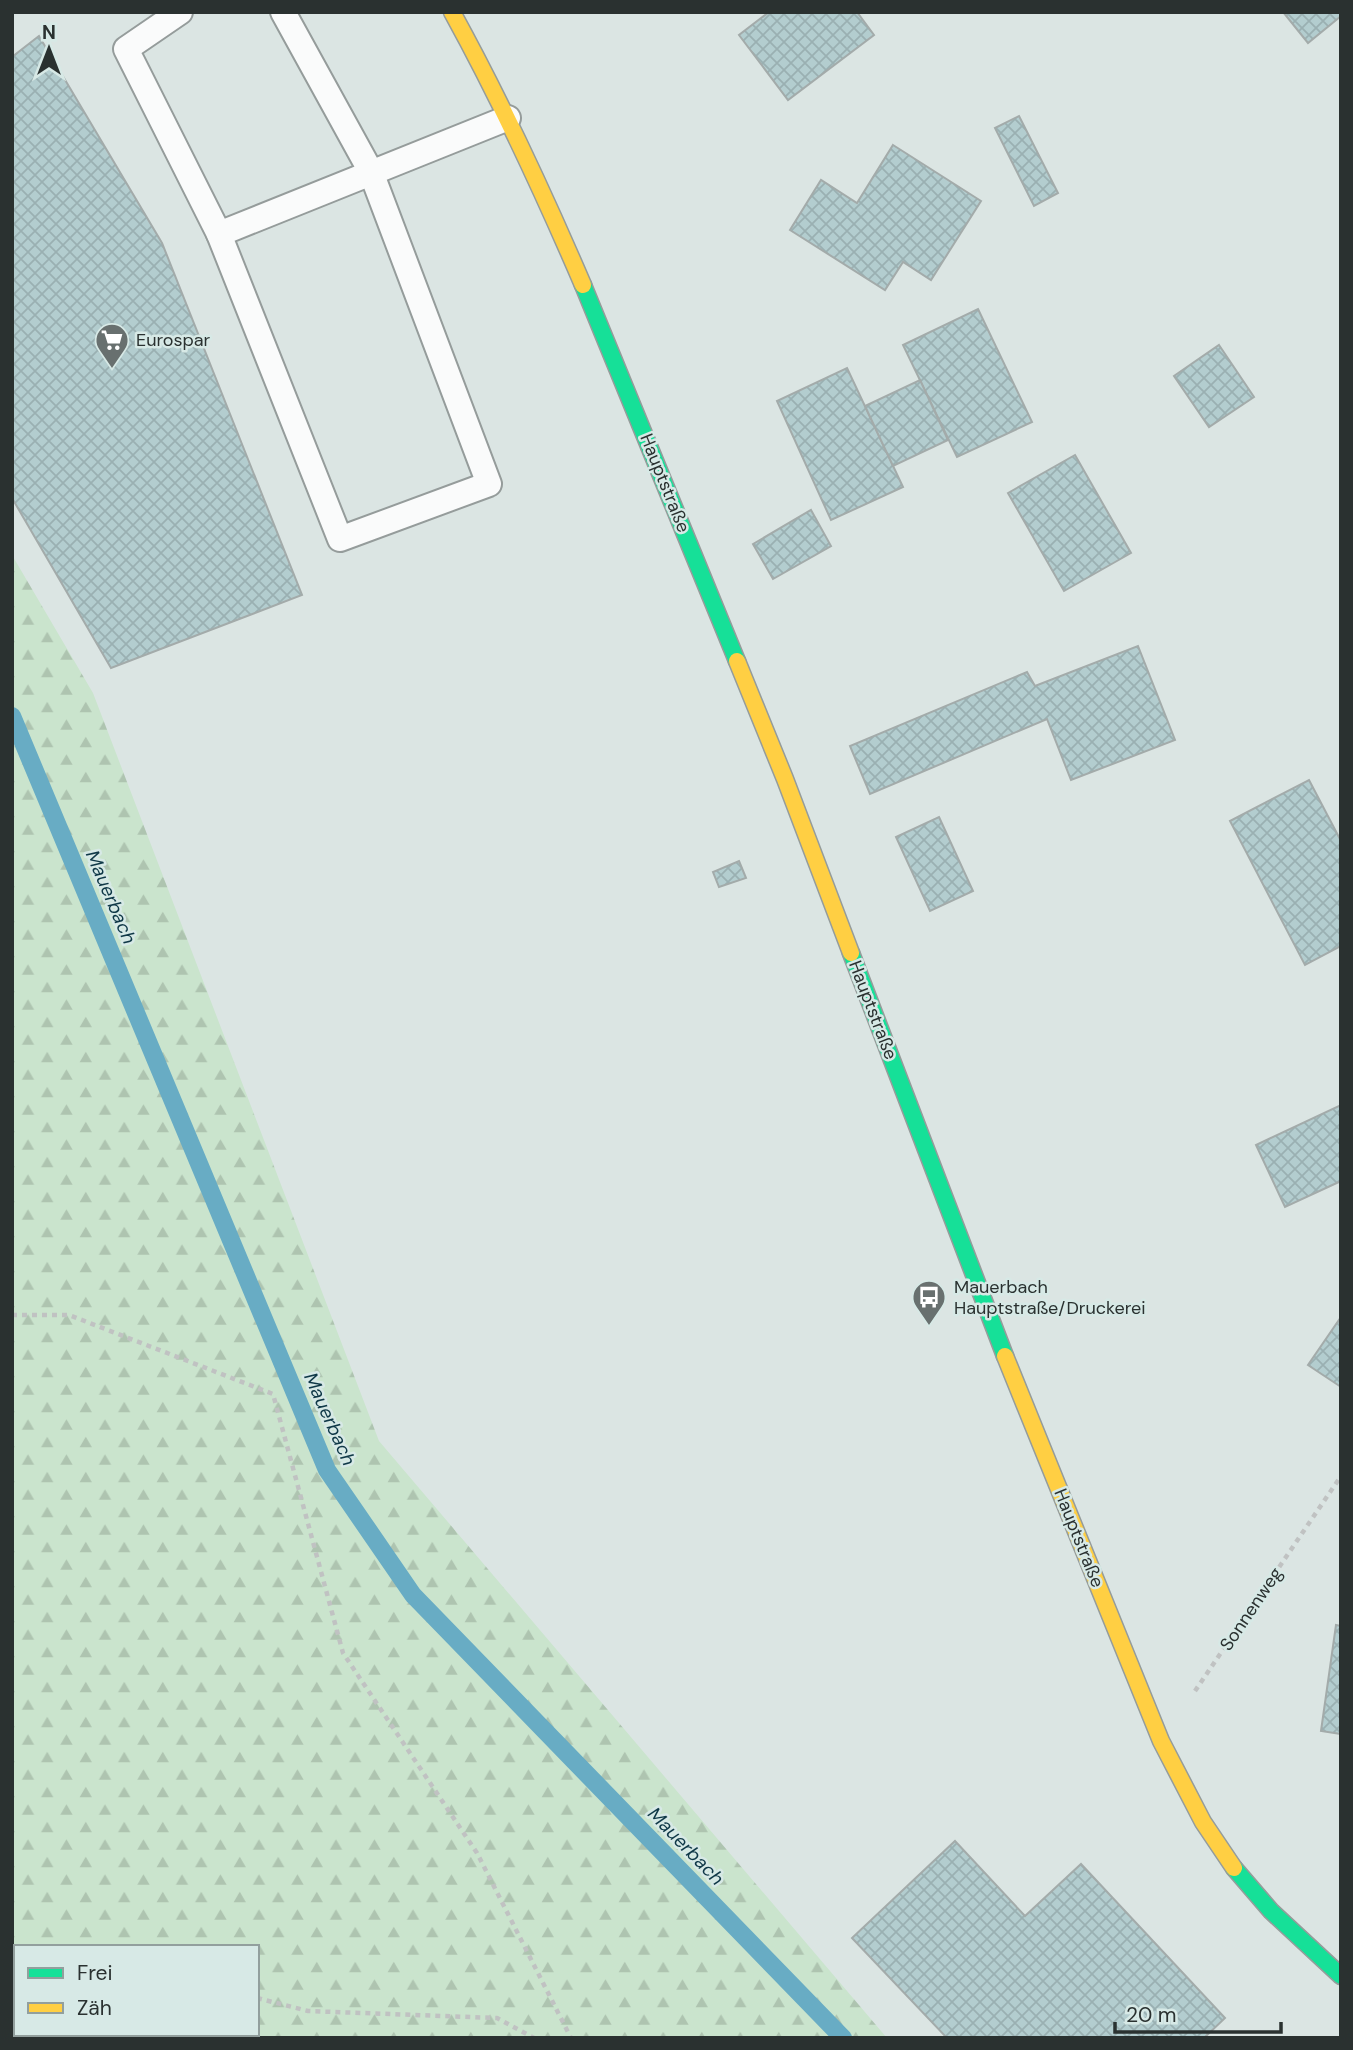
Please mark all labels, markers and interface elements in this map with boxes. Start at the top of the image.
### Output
north arrow [14,14,84,84]
text: N [42,20,56,45]
supermarket icon: Eurospar [93,321,131,370]
place label: Eurospar [136,328,211,352]
street label: Hauptstraße [634,430,696,536]
water label: Mauerbach [80,846,142,948]
street label: Hauptstraße [843,957,903,1063]
place label: Mauerbach Hauptstraße/Druckerei [954,1275,1146,1320]
bus stop icon: Mauerbach Hauptstraße/Druckerei [910,1278,948,1327]
water label: Mauerbach [298,1368,362,1470]
street label: Hauptstraße [1048,1485,1110,1591]
street label: Sonnenweg [1214,1563,1288,1655]
water label: Mauerbach [642,1802,730,1890]
legend [14,1945,259,2036]
text: Frei [77,1959,113,1987]
scale bar [1115,1990,1281,2034]
text: Zäh [77,1994,112,2022]
text: 20 m [1126,2001,1177,2029]

